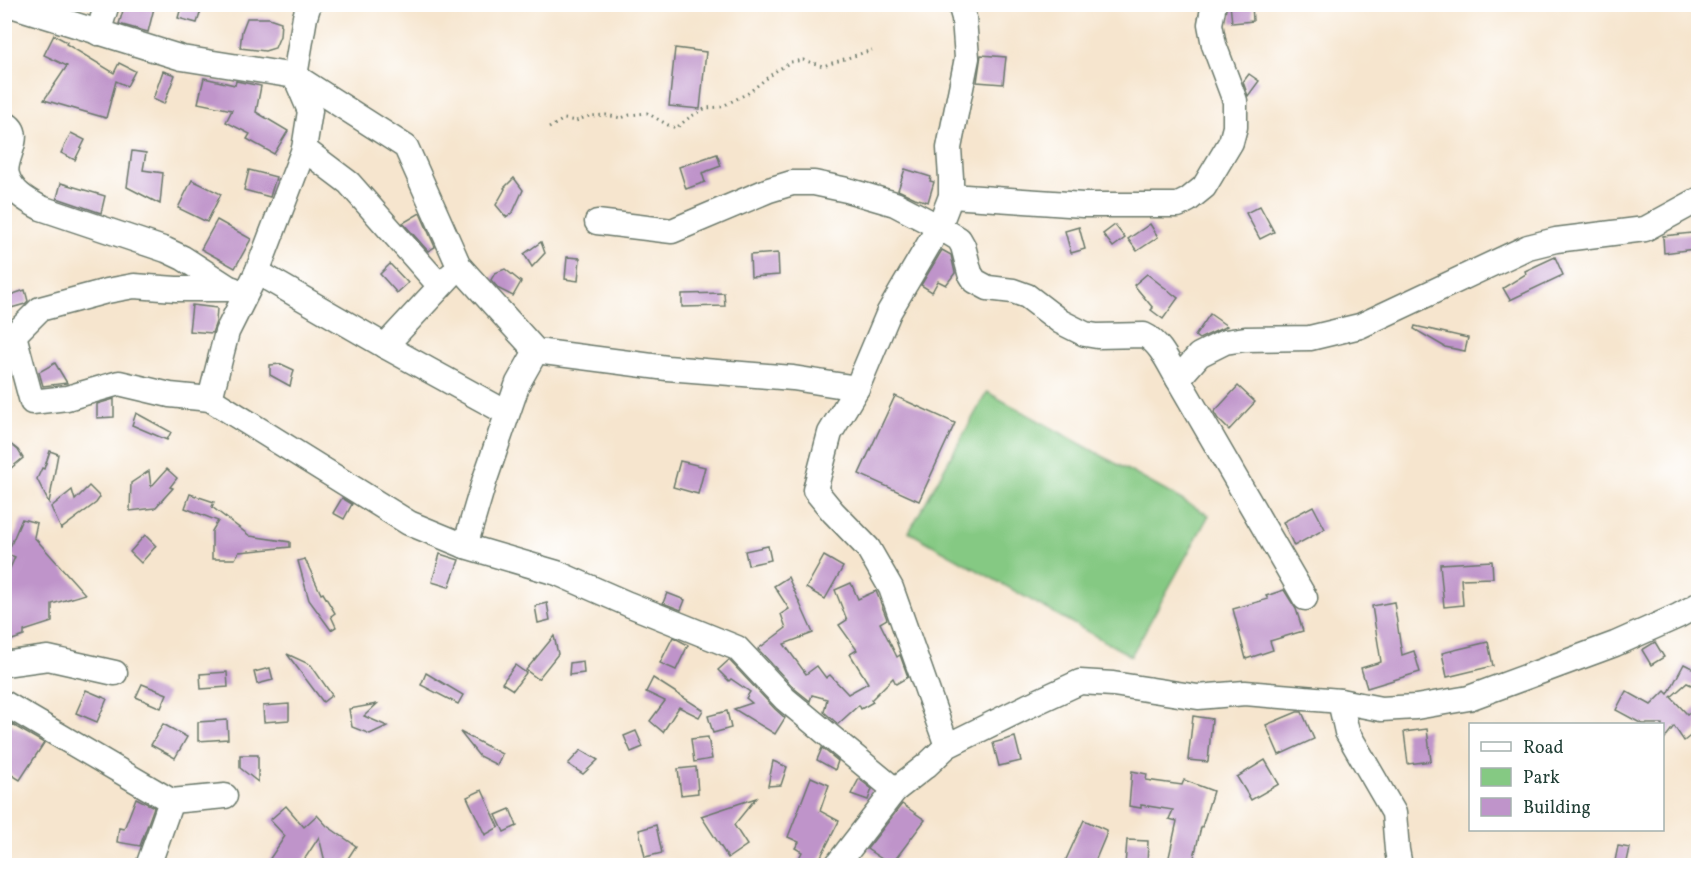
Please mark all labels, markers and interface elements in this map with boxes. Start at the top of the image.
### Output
legend [1469,723,1664,831]
text: Road [1523,736,1564,761]
text: Park [1523,766,1560,791]
text: Building [1523,796,1591,821]

